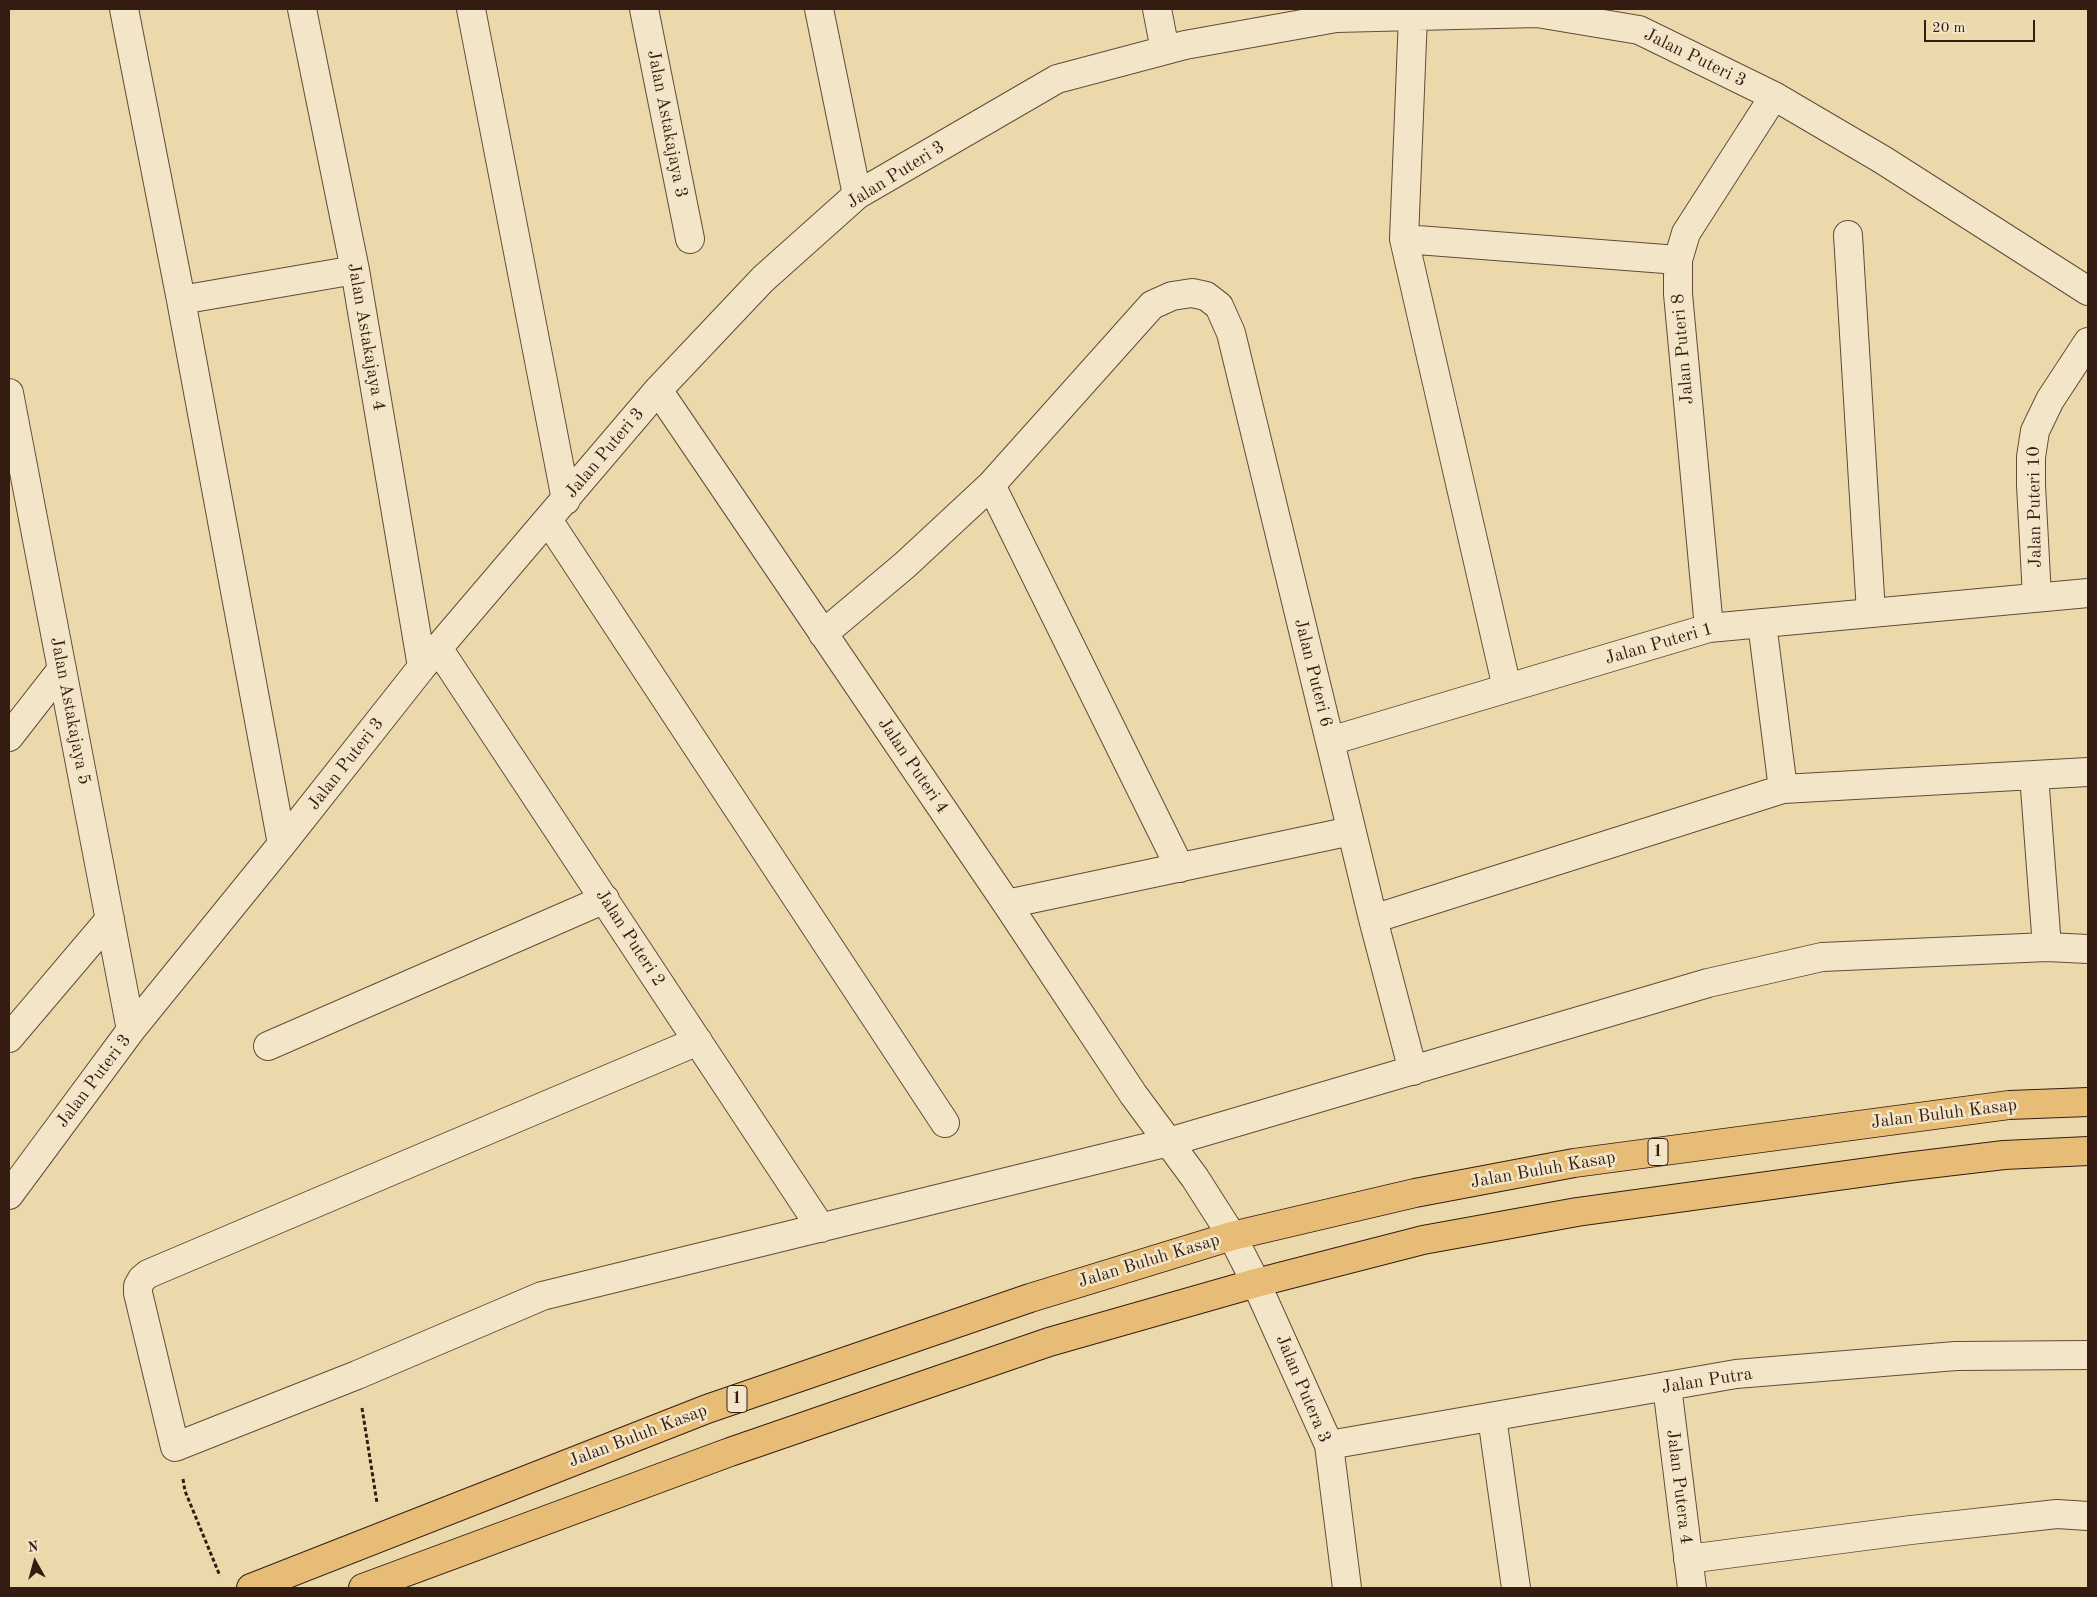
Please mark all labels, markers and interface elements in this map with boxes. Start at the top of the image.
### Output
scale bar [1927,10,2038,42]
text: 20 m [1932,21,1966,36]
street label: Jalan Puteri 3 [1640,24,1750,92]
street label: Jalan Astakajaya 3 [642,48,692,200]
street label: Jalan Puteri 3 [843,136,949,214]
street label: Jalan Astakajaya 4 [342,261,390,413]
street label: Jalan Puteri 8 [1667,293,1699,405]
street label: Jalan Puteri 3 [561,403,649,503]
street label: Jalan Puteri 10 [2023,446,2047,568]
street label: Jalan Puteri 6 [1289,616,1337,730]
street label: Jalan Puteri 1 [1603,618,1715,670]
street label: Jalan Astakajaya 5 [45,635,95,787]
street label: Jalan Puteri 3 [303,714,389,814]
street label: Jalan Puteri 4 [873,714,953,818]
street label: Jalan Puteri 2 [591,885,669,991]
street label: Jalan Puteri 3 [52,1030,136,1132]
street label: Jalan Buluh Kasap [1870,1094,2018,1134]
road number: 1 [1648,1138,1668,1166]
street label: Jalan Buluh Kasap [1469,1147,1617,1193]
street label: Jalan Buluh Kasap [1076,1229,1222,1293]
street label: Jalan Putera 3 [1271,1332,1335,1446]
street label: Jalan Putra [1660,1363,1754,1399]
road number: 1 [727,1386,747,1412]
street label: Jalan Buluh Kasap [566,1400,710,1472]
street label: Jalan Putera 4 [1661,1428,1697,1546]
north arrow [10,1537,60,1587]
text: N [27,1540,39,1555]

